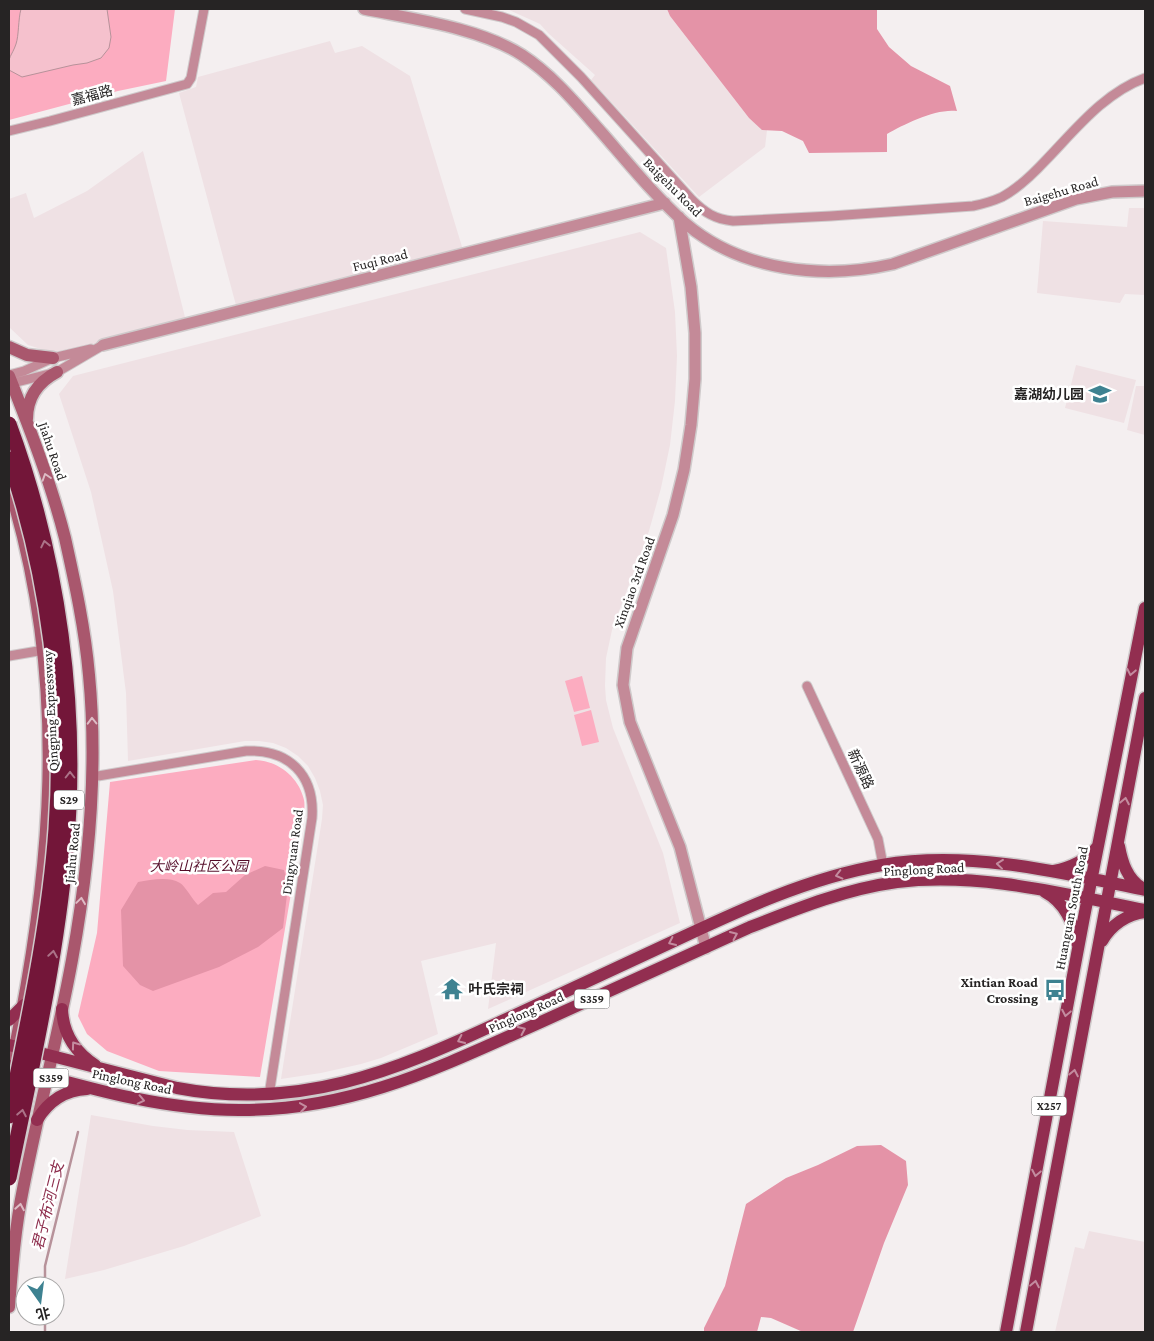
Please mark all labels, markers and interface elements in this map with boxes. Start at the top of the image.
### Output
street label: 嘉福路 [70,82,114,108]
street label: Baigehu Road [640,154,706,220]
street label: Baigehu Road [1022,173,1101,209]
street label: Fuqi Road [351,245,410,275]
school or university icon: 嘉湖幼儿园 [1087,381,1113,407]
place label: 嘉湖幼儿园 [1014,386,1084,402]
street label: Jiahu Road [35,418,71,483]
one-way arrow [42,473,52,481]
street label: Xinqiao 3rd Road [610,534,658,630]
one-way arrow [40,540,50,549]
street label: Qingping Expressway [39,649,61,772]
one-way arrow [1127,668,1137,677]
one-way arrow [87,717,97,725]
street label: 新源路 [845,747,877,791]
one-way arrow [65,771,75,778]
road number: S29 [54,790,84,810]
one-way arrow [1120,796,1130,805]
street label: Dingyuan Road [278,808,306,896]
street label: Jiahu Road [61,822,83,886]
street label: Huanguan South Road [1051,844,1091,971]
park label: 大岭山社区公园 [150,858,250,874]
street label: Pinglong Road [883,859,965,879]
one-way arrow [995,859,1003,870]
one-way arrow [835,869,843,879]
one-way arrow [76,897,86,905]
one-way arrow [729,931,738,941]
one-way arrow [668,935,677,946]
one-way arrow [47,950,57,958]
place label: Xintian Road Crossing [961,974,1038,1006]
temple icon: 叶氏宗祠 [439,976,465,1002]
bus stop icon: Xintian Road Crossing [1042,977,1068,1003]
place label: 叶氏宗祠 [468,981,524,997]
street label: Pinglong Road [486,988,567,1036]
road number: S359 [574,990,610,1009]
one-way arrow [1062,1009,1072,1018]
one-way arrow [517,1026,526,1037]
one-way arrow [457,1034,466,1044]
one-way arrow [72,1041,81,1051]
street label: Pinglong Road [91,1065,174,1097]
road number: S359 [34,1068,68,1088]
one-way arrow [1069,1069,1079,1077]
one-way arrow [137,1095,146,1105]
road number: X257 [1032,1096,1066,1116]
one-way arrow [299,1102,307,1112]
one-way arrow [16,1109,27,1118]
water label: 君子布河三支 [29,1158,67,1252]
one-way arrow [1032,1169,1042,1177]
one-way arrow [14,1202,24,1211]
north arrow [15,1276,65,1326]
one-way arrow [1029,1280,1039,1289]
text: 北 [34,1304,52,1323]

